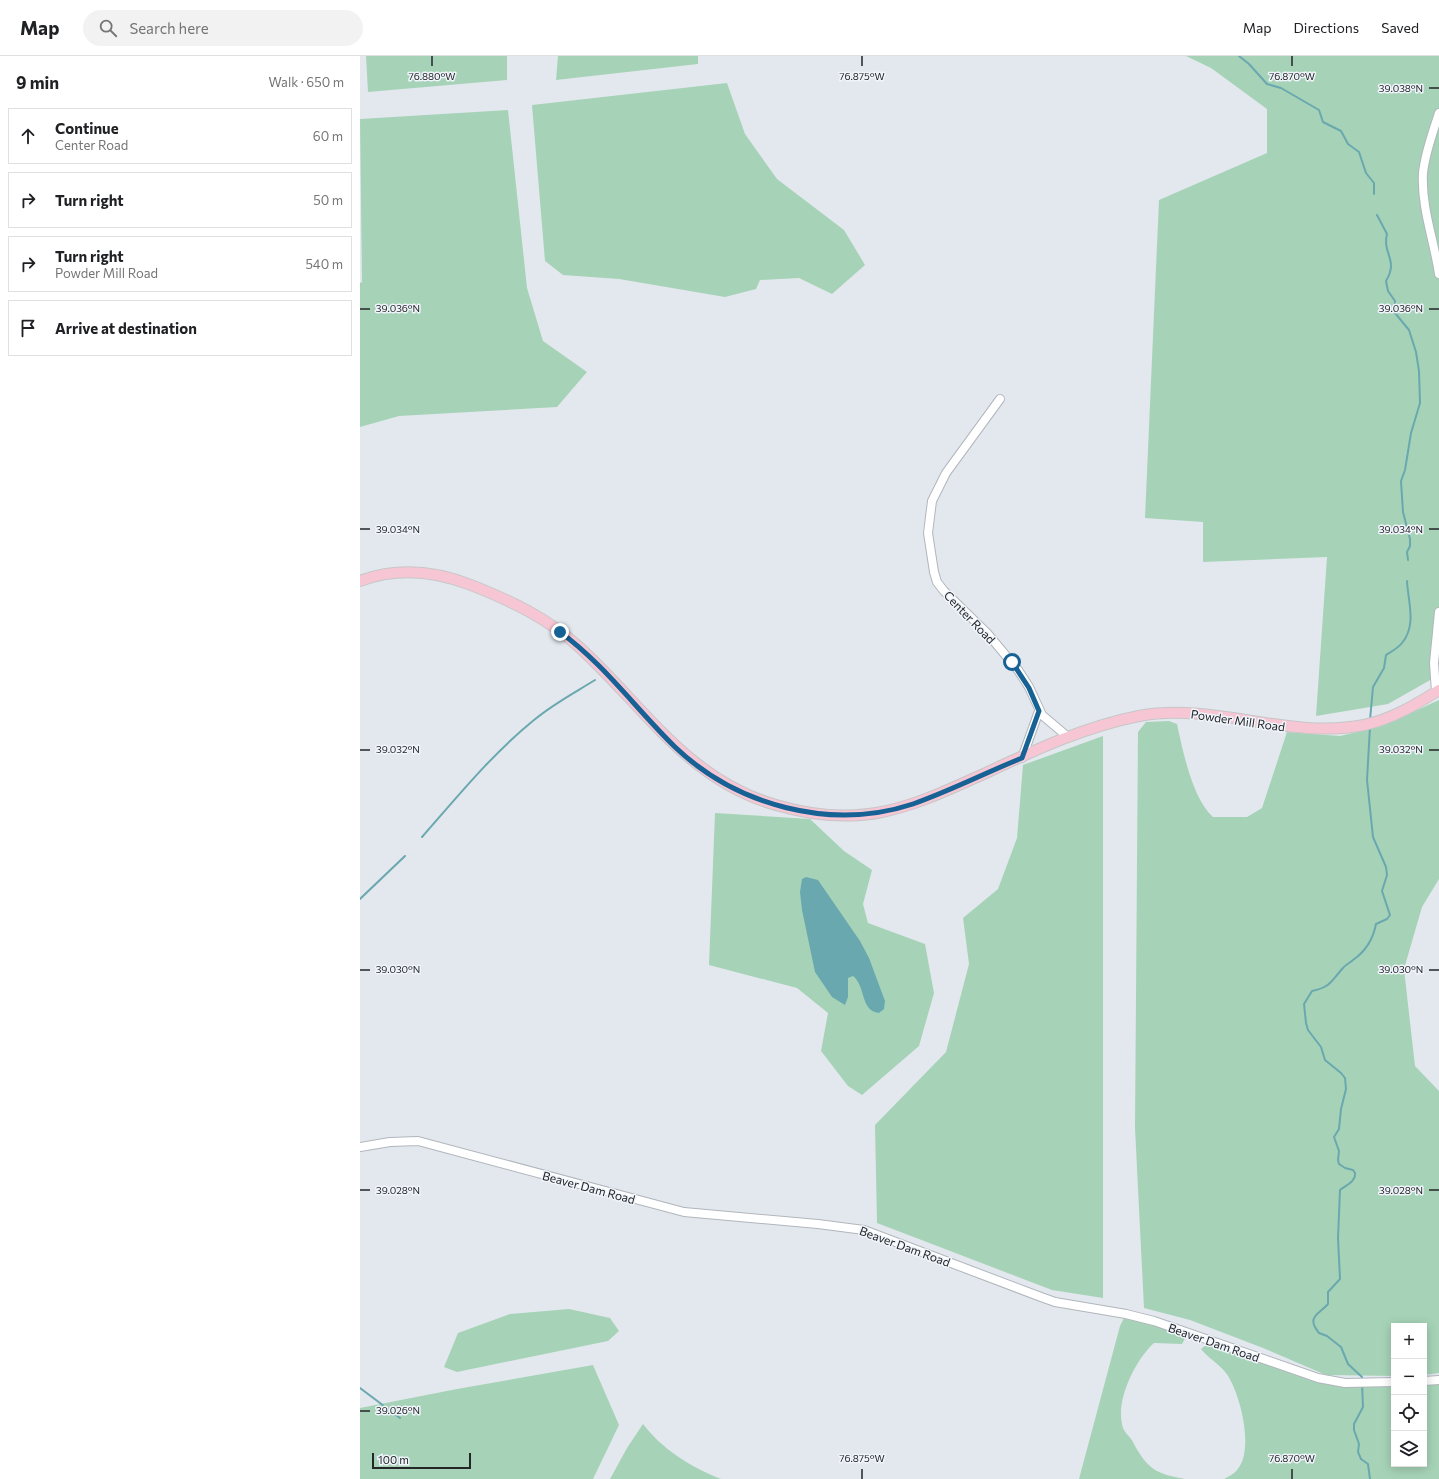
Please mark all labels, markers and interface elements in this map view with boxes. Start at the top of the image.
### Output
search box [83,10,363,46]
text: Map [20,16,59,39]
icon: search [97,17,119,39]
text: Search here [129,19,209,37]
text: Map [1243,19,1272,36]
text: Directions [1294,19,1359,36]
text: Saved [1381,19,1419,36]
text: 76.880°W [409,70,455,82]
text: 76.875°W [839,70,885,82]
text: 76.870°W [1269,70,1315,82]
text: 9 min [16,72,59,93]
text: Walk · 650 m [269,74,344,90]
text: 39.038°N [1379,82,1423,94]
text: Continue [55,119,119,137]
icon: ahead [17,125,39,147]
text: 60 m [313,128,343,144]
text: Center Road [55,137,128,153]
icon: right [17,189,39,211]
text: Turn right [55,191,124,209]
text: 50 m [313,192,343,208]
text: Turn right [55,247,124,265]
icon: right [17,253,39,275]
text: 540 m [305,256,343,272]
text: Powder Mill Road [55,265,158,281]
text: 39.036°N [376,302,420,314]
text: 39.036°N [1379,302,1423,314]
icon: arrive [17,317,39,339]
text: Arrive at destination [55,319,197,337]
text: 39.034°N [376,523,420,535]
text: 39.034°N [1379,523,1423,535]
street label: Center Road [941,588,999,646]
route end [551,623,569,641]
route start [1003,653,1021,671]
street label: Powder Mill Road [1190,706,1286,734]
text: 39.032°N [376,743,420,755]
text: 39.032°N [1379,743,1423,755]
text: 39.030°N [376,963,420,975]
text: 39.030°N [1379,963,1423,975]
street label: Beaver Dam Road [541,1168,637,1206]
text: 39.028°N [376,1184,420,1196]
text: 39.028°N [1379,1184,1423,1196]
street label: Beaver Dam Road [858,1223,952,1269]
street label: Beaver Dam Road [1167,1320,1261,1364]
map controls [1391,1323,1427,1467]
button: + [1391,1323,1427,1359]
button: − [1391,1359,1427,1395]
button: locate [1391,1395,1427,1431]
text: 39.026°N [376,1404,420,1416]
button: layers [1391,1431,1427,1467]
scale bar [372,1451,471,1470]
text: 76.875°W [839,1452,885,1464]
text: 76.870°W [1269,1452,1315,1464]
text: 100 m [378,1453,409,1466]

